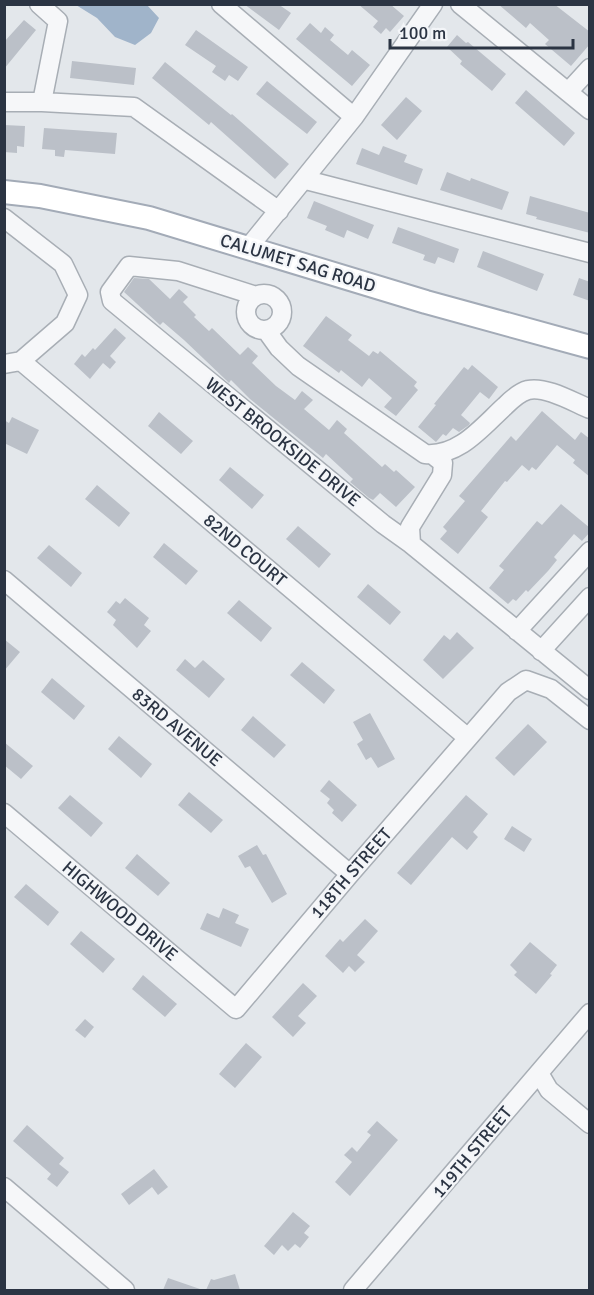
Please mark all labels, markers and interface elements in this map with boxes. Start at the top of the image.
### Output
scale bar [390,12,573,50]
text: 100 m [399,22,446,44]
street label: CALUMET SAG ROAD [218,229,378,297]
street label: WEST BROOKSIDE DRIVE [201,373,365,511]
street label: 82ND COURT [199,509,291,591]
street label: 83RD AVENUE [127,683,227,771]
street label: 118TH STREET [306,823,396,923]
street label: HIGHWOOD DRIVE [58,856,182,966]
street label: 119TH STREET [427,1102,517,1202]

